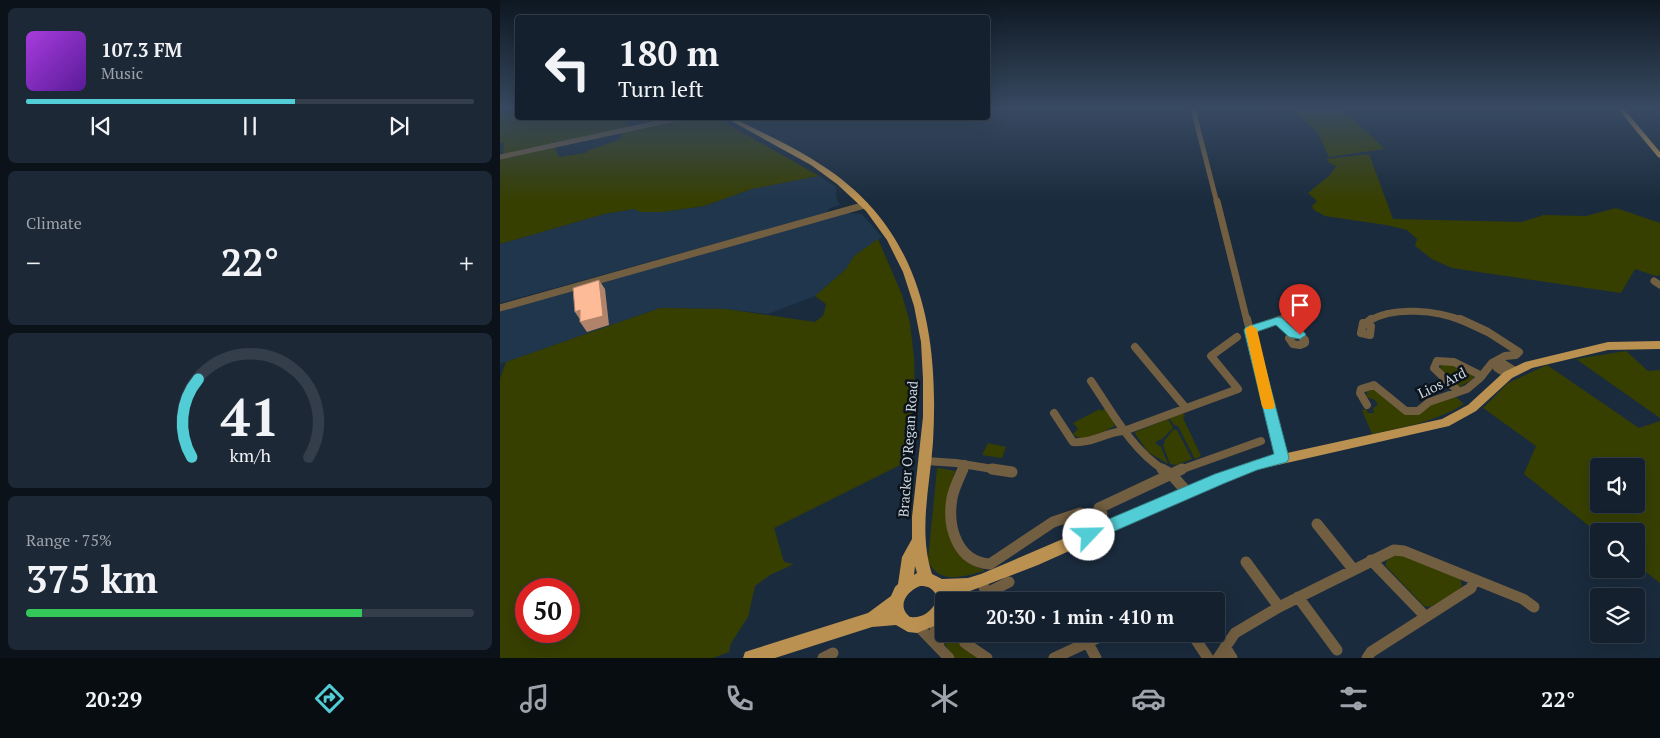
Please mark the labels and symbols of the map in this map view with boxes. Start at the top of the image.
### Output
pin [1279,284,1321,335]
street label: Lios Ard [1414,363,1469,402]
street label: Bracker O'Regan Road [893,380,922,518]
position arrow [1062,508,1114,560]
speed limit sign: 50 [515,578,580,643]

